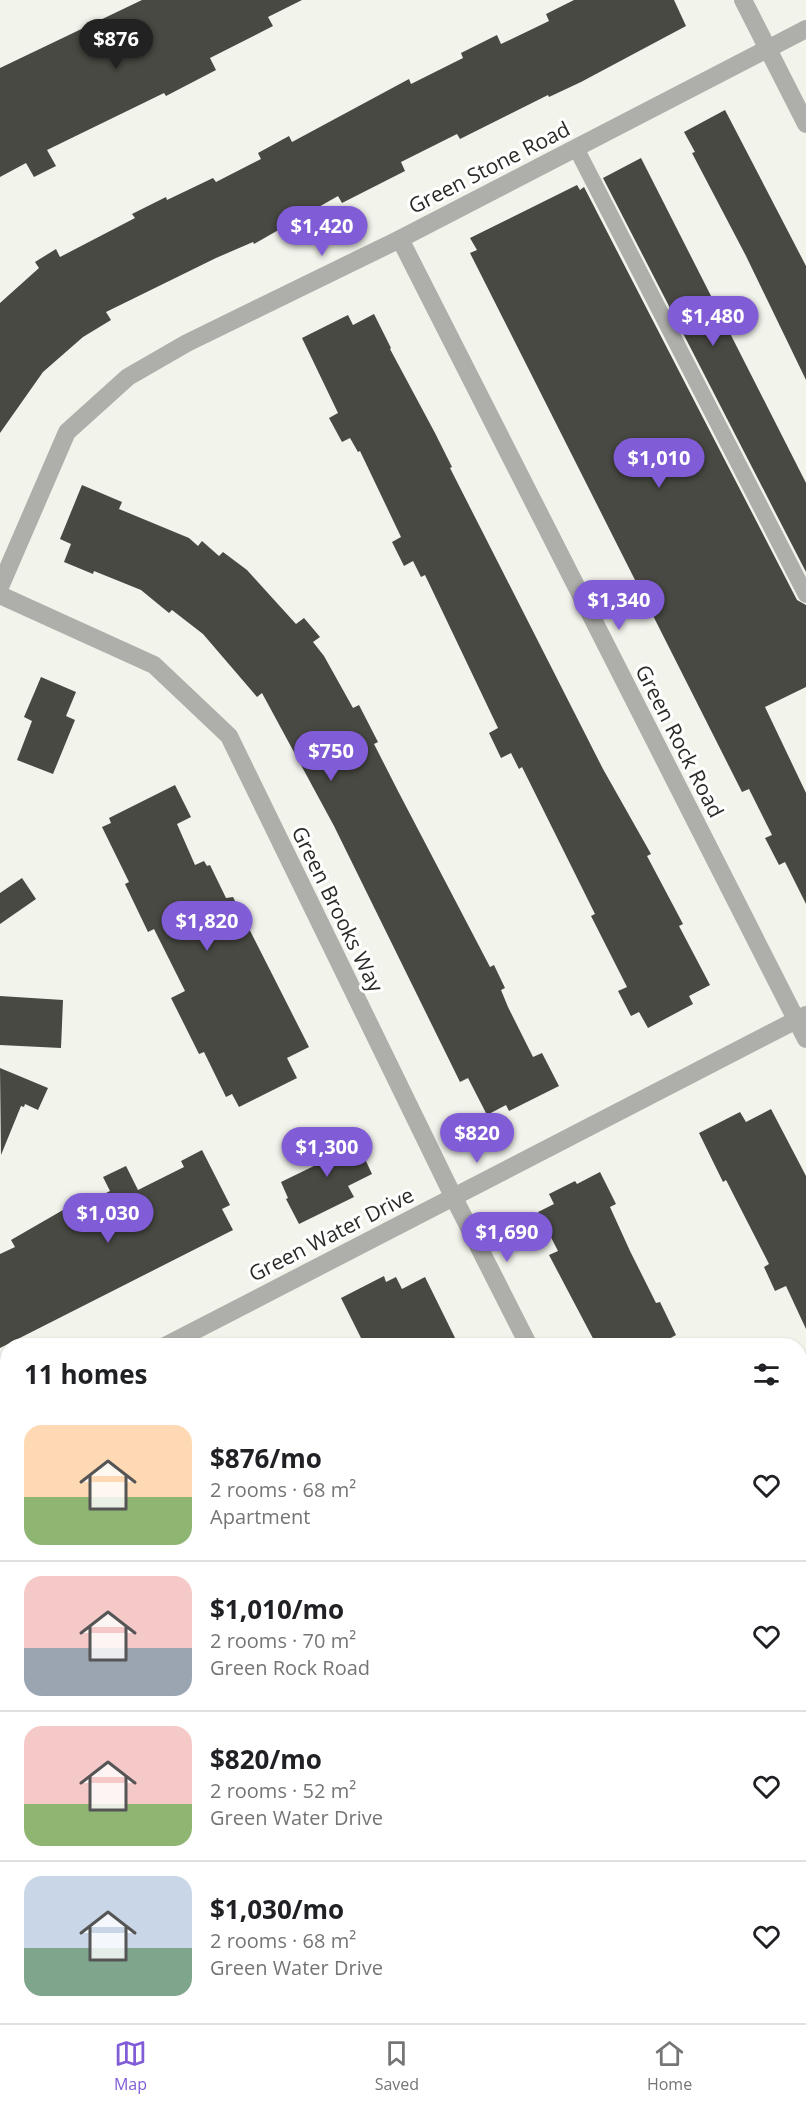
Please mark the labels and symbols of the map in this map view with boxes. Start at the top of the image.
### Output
pin: $876 [80,19,152,70]
street label: Green Stone Road [404,114,574,220]
pin: $1,420 [273,206,371,257]
pin: $1,480 [664,296,762,347]
pin: $1,010 [610,438,708,489]
pin: $1,340 [570,580,668,631]
street label: Green Rock Road [629,660,731,822]
pin: $750 [295,731,367,782]
street label: Green Brooks Way [286,821,391,997]
pin: $1,820 [158,901,256,952]
pin: $820 [441,1113,513,1164]
pin: $1,300 [278,1127,376,1178]
street label: Green Water Drive [244,1180,418,1288]
pin: $1,030 [59,1193,157,1244]
pin: $1,690 [458,1212,556,1263]

